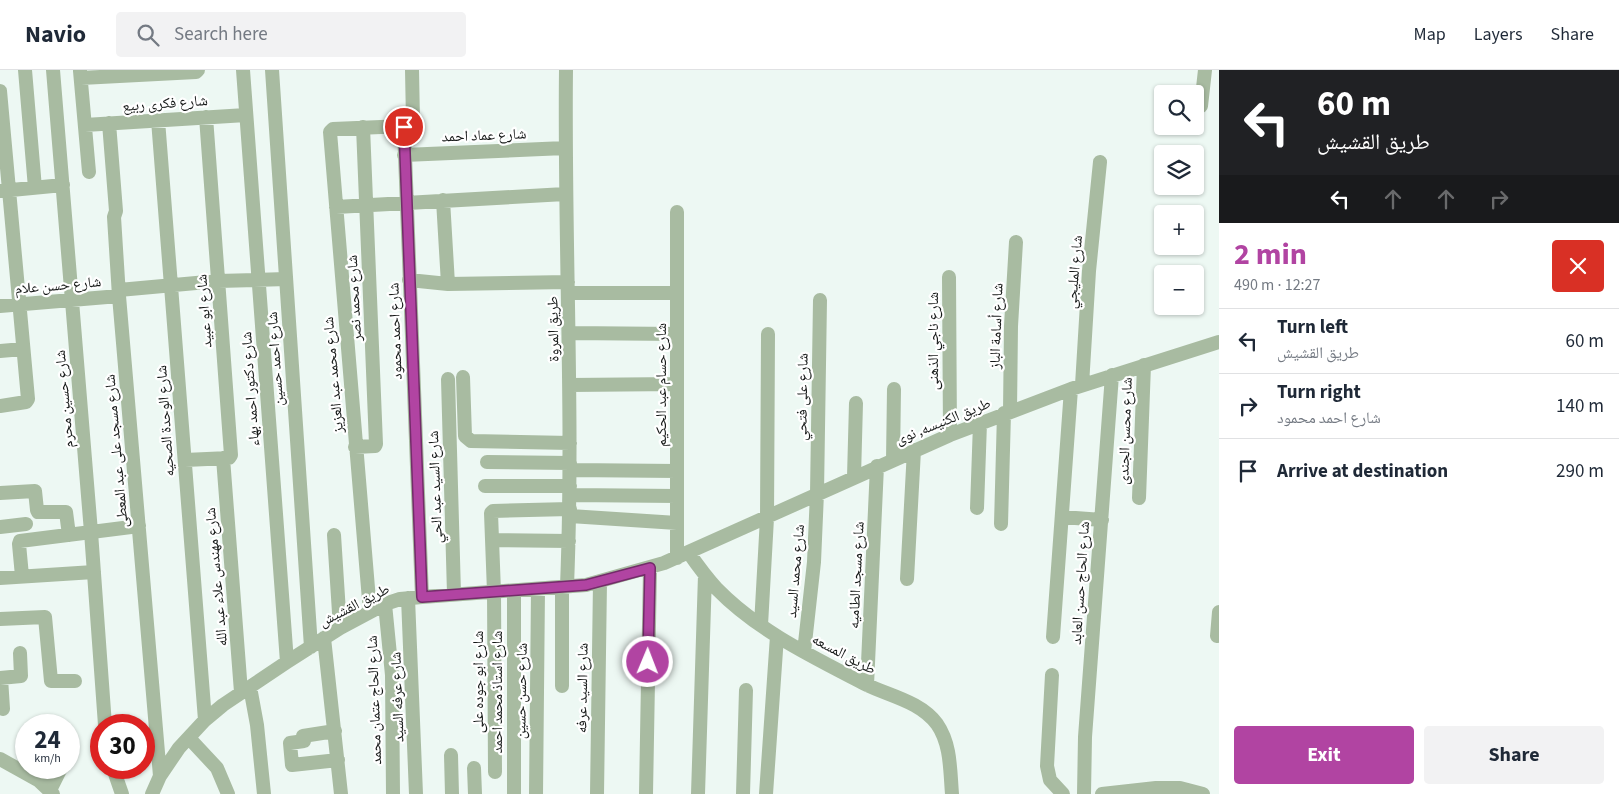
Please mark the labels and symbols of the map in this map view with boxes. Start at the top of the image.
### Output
street label: شارع فكرى ربيع [122,90,209,117]
pin [383,106,425,148]
street label: شارع عماد احمد [441,124,527,147]
street label: شارع المليجي [1061,234,1089,310]
street label: شارع محمد نصر [342,254,367,343]
street label: شارع حسن علام [14,271,102,300]
street label: شارع ابو عبيد [191,273,218,348]
street label: شارع احمد محمود [383,282,408,380]
street label: شارع أسامة الباز [984,283,1008,370]
street label: شارع ناجي الذهنى [923,292,945,390]
street label: طريق المروة [542,296,565,362]
street label: شارع احمد حسين [262,311,289,407]
street label: شارع محمد عبد العزيز [318,316,349,435]
street label: شارع حسام عبد الحكيم [651,323,672,447]
street label: شارع دكتور احمد بهاء [236,331,265,447]
street label: شارع حسين محرم [50,349,79,449]
street label: شارع على فتحي [791,353,815,441]
street label: شارع الوحدة الصحيه [151,364,180,477]
street label: شارع مسجد على عبد المعطى [99,373,134,529]
street label: شارع محسن الجندى [1113,377,1138,485]
street label: طريق الكنيسه, نوى [892,393,994,450]
street label: شارع السيد عبد الحي [423,430,449,544]
street label: شارع مهندس علاء عبد الله [200,507,233,647]
street label: شارع الحاج حسن العابد [1066,520,1095,646]
street label: شارع مسجد الطاميه [843,521,870,629]
street label: شارع محمد السيد [781,523,810,619]
street label: طريق القشيش [315,579,393,632]
street label: طريق المسعه [808,629,880,680]
street label: شارع استاذ محمد احمد [487,630,508,753]
street label: شارع ابو جوده على [468,631,489,733]
street label: شارع الحاج عتمان محمد [362,635,387,765]
position arrow [621,635,673,687]
street label: شارع حسن حسين [510,642,533,739]
street label: شارع السيد عرفه [571,642,594,733]
street label: شارع عرفه السيد [385,651,410,743]
speed limit sign: 30 [90,714,155,779]

